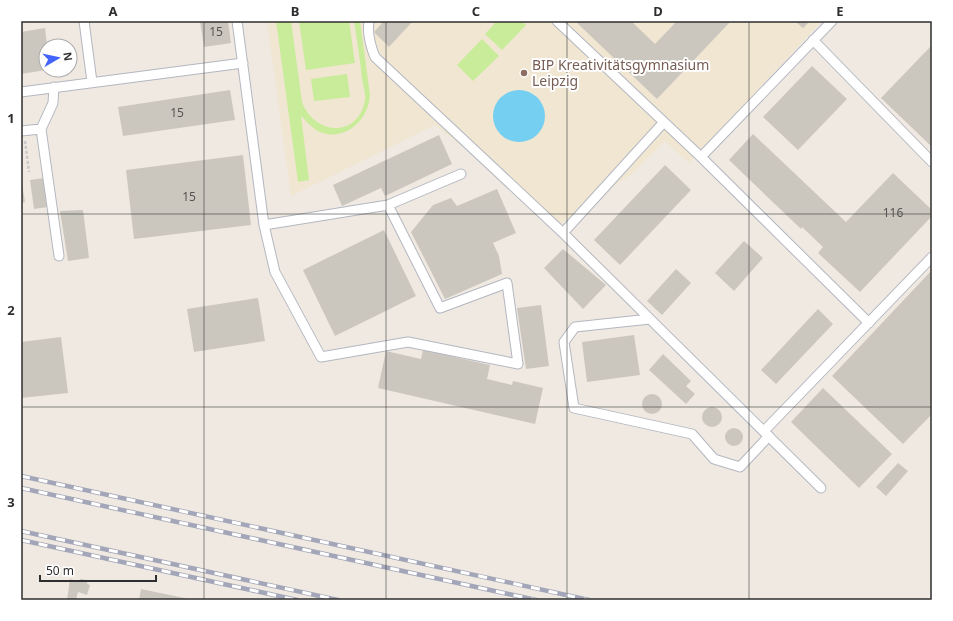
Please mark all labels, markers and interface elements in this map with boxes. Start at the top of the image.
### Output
text: A [109,2,118,20]
text: B [291,2,299,20]
text: C [472,2,480,20]
text: D [653,2,663,20]
text: E [836,2,844,20]
house number: 15 [209,23,223,40]
north arrow [38,38,78,78]
text: N [60,51,76,62]
place label: BIP Kreativitätsgymnasium Leipzig [532,55,709,90]
marker: BIP Kreativitätsgymnasium Leipzig [519,68,529,78]
house number: 15 [170,104,184,121]
text: 1 [7,109,15,127]
house number: 15 [182,188,196,205]
house number: 116 [883,204,903,221]
text: 2 [7,301,15,319]
text: 3 [7,493,15,511]
scale bar [40,557,156,583]
text: 50 m [46,562,74,579]

